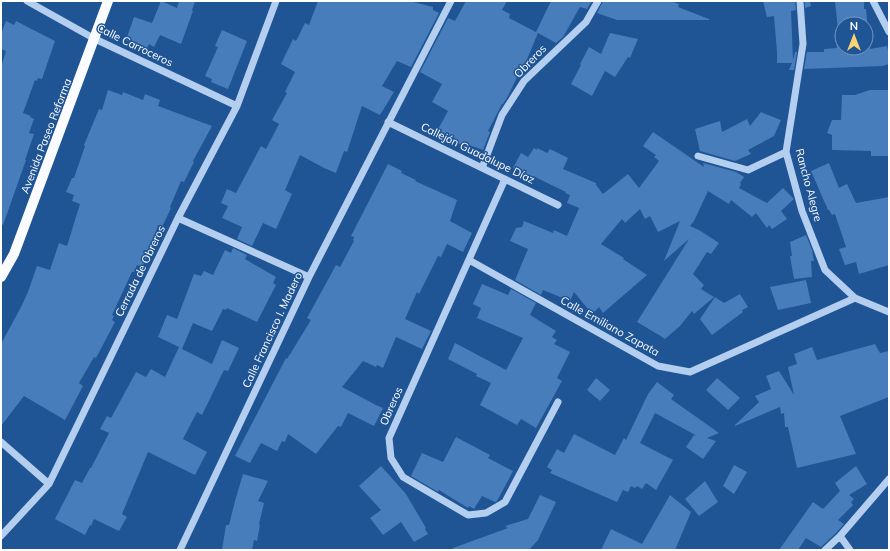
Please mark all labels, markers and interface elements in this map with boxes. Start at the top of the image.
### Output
north arrow [834,16,874,56]
text: N [850,19,858,33]
street label: Calle Carroceros [95,20,175,70]
street label: Obreros [511,42,549,80]
street label: Avenida Paseo Reforma [18,76,74,196]
street label: Callejón Guadalupe Díaz [419,119,538,187]
street label: Rancho Alegre [793,147,825,223]
street label: Cerrada de Obreros [112,223,168,319]
street label: Calle Francisco I. Madero [239,270,305,390]
street label: Calle Emiliano Zapata [558,293,662,359]
street label: Obreros [376,385,406,427]

